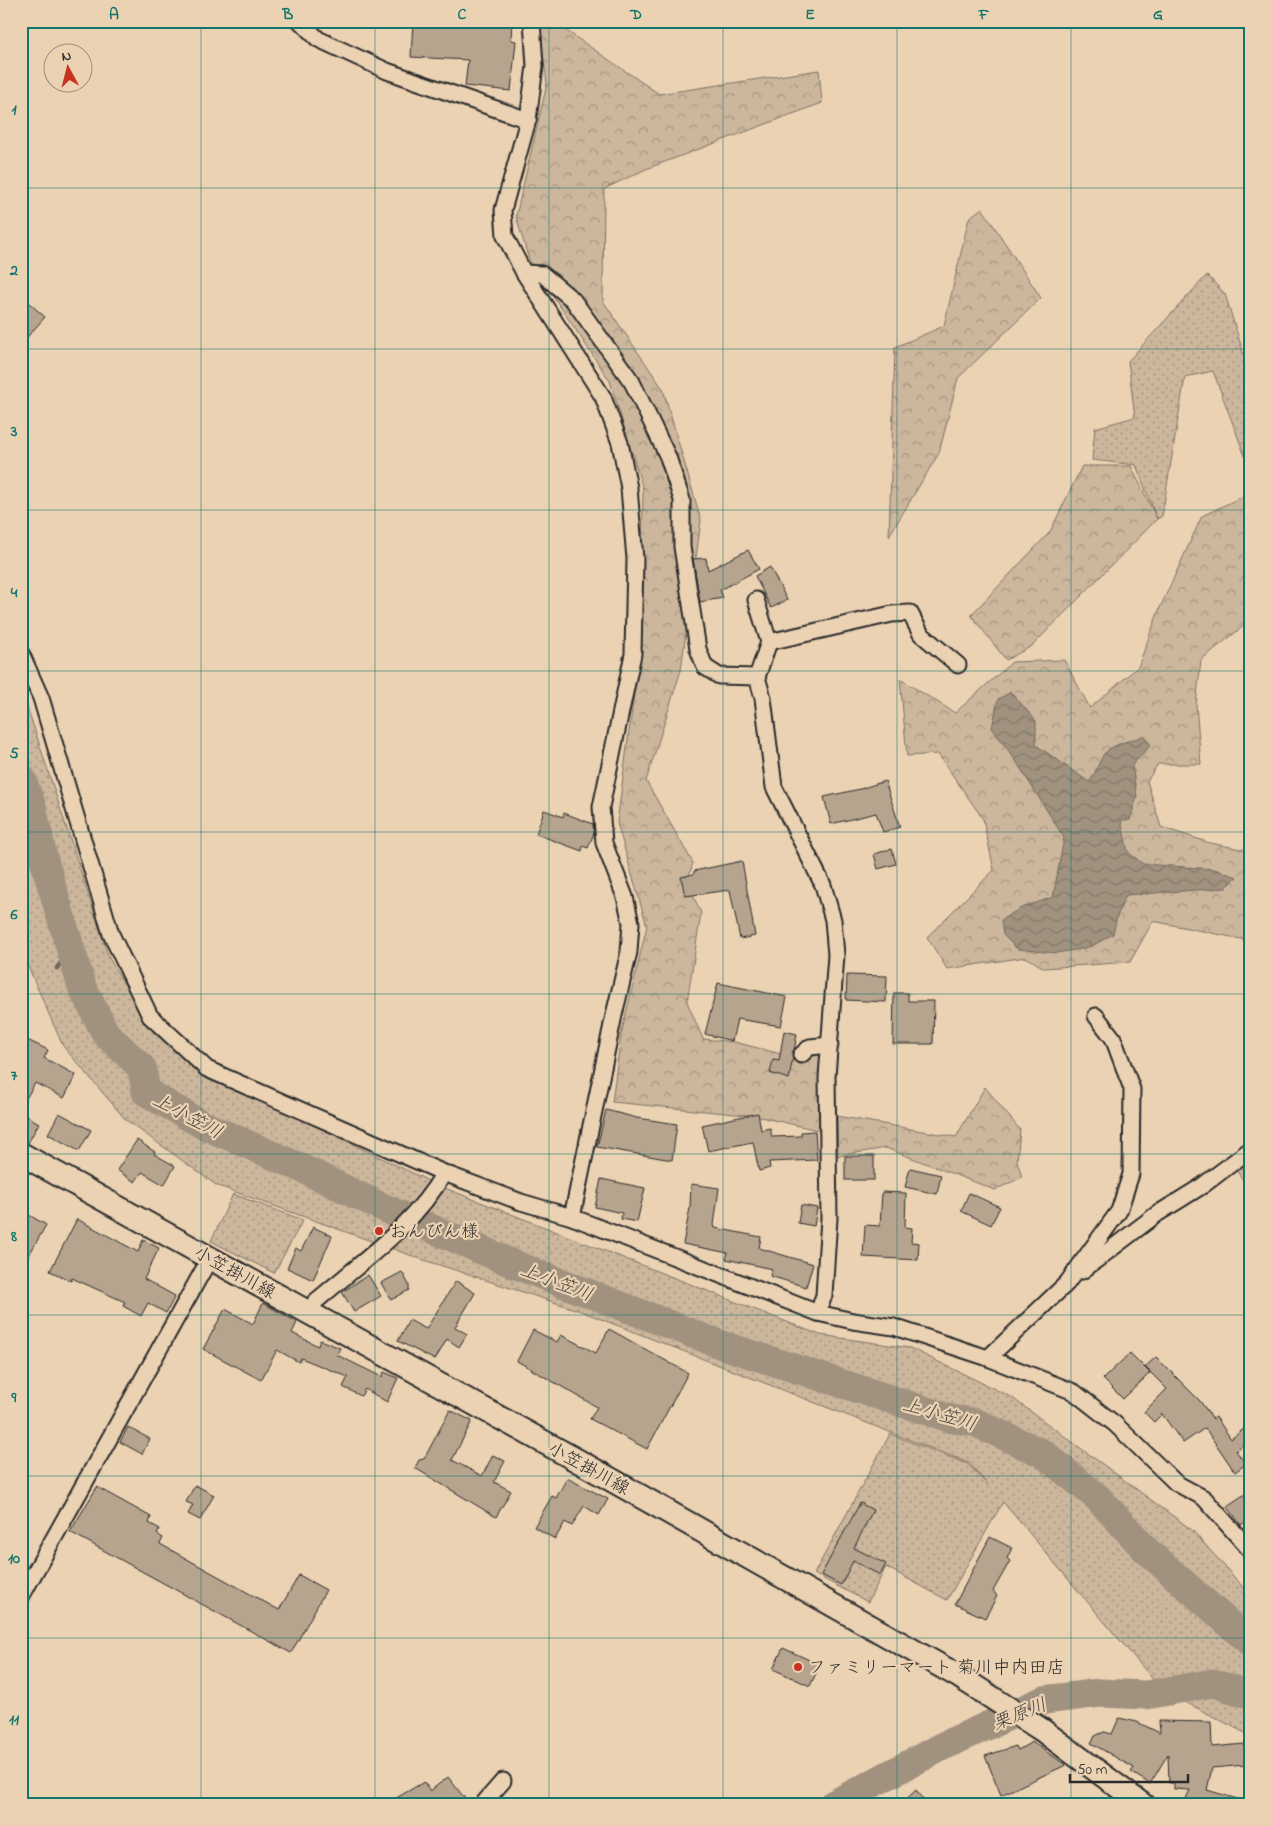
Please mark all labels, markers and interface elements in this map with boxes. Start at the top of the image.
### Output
text: A [109,3,119,27]
text: B [282,3,294,27]
text: C [458,3,467,27]
text: D [629,3,642,27]
text: E [805,3,815,27]
text: F [978,3,990,27]
text: G [1153,3,1163,27]
north arrow [42,42,92,92]
text: N [61,46,73,68]
text: 1 [11,98,17,122]
text: 2 [9,259,18,283]
text: 3 [10,420,18,444]
text: 4 [10,581,18,605]
text: 5 [9,742,19,766]
text: 6 [9,903,18,927]
text: 7 [11,1064,18,1088]
water label: 上小笠川 [147,1087,227,1147]
place label: おんびん様 [389,1220,479,1246]
text: 8 [10,1225,17,1249]
marker: おんびん様 [373,1225,385,1237]
street label: 小笠掛川線 [188,1241,280,1307]
water label: 上小笠川 [516,1257,596,1310]
text: 9 [11,1386,17,1410]
water label: 上小笠川 [899,1392,980,1439]
street label: 小笠掛川線 [542,1437,634,1503]
text: 10 [8,1547,20,1571]
place label: ファミリーマート 菊川中内田店 [808,1656,1065,1682]
marker: ファミリーマート 菊川中内田店 [792,1661,804,1673]
water label: 栗原川 [988,1692,1051,1739]
text: 11 [9,1708,20,1732]
scale bar [1070,1751,1187,1783]
text: 50 m [1077,1759,1108,1781]

